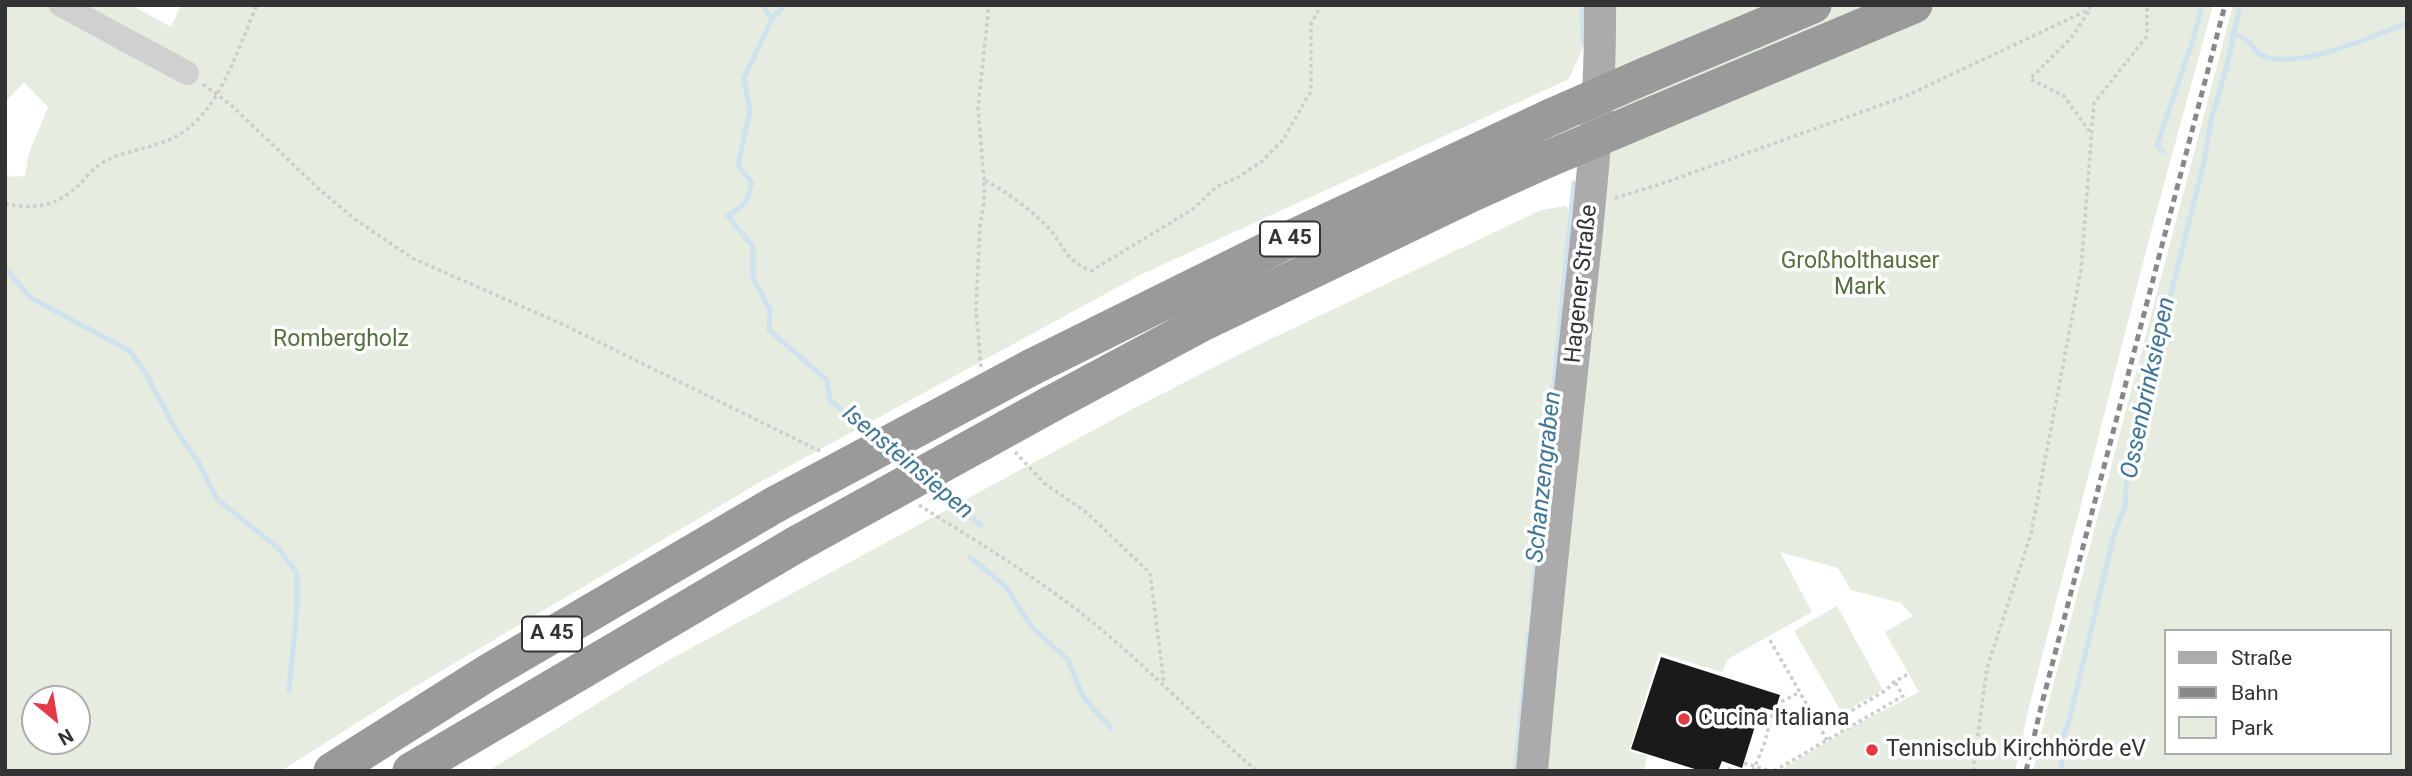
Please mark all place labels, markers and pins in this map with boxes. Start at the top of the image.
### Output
place label: Cucina Italiana [1698,705,1849,733]
marker: Cucina Italiana [1676,711,1692,727]
place label: Tennisclub Kirchhörde eV [1886,736,2146,764]
marker: Tennisclub Kirchhörde eV [1864,742,1880,758]

